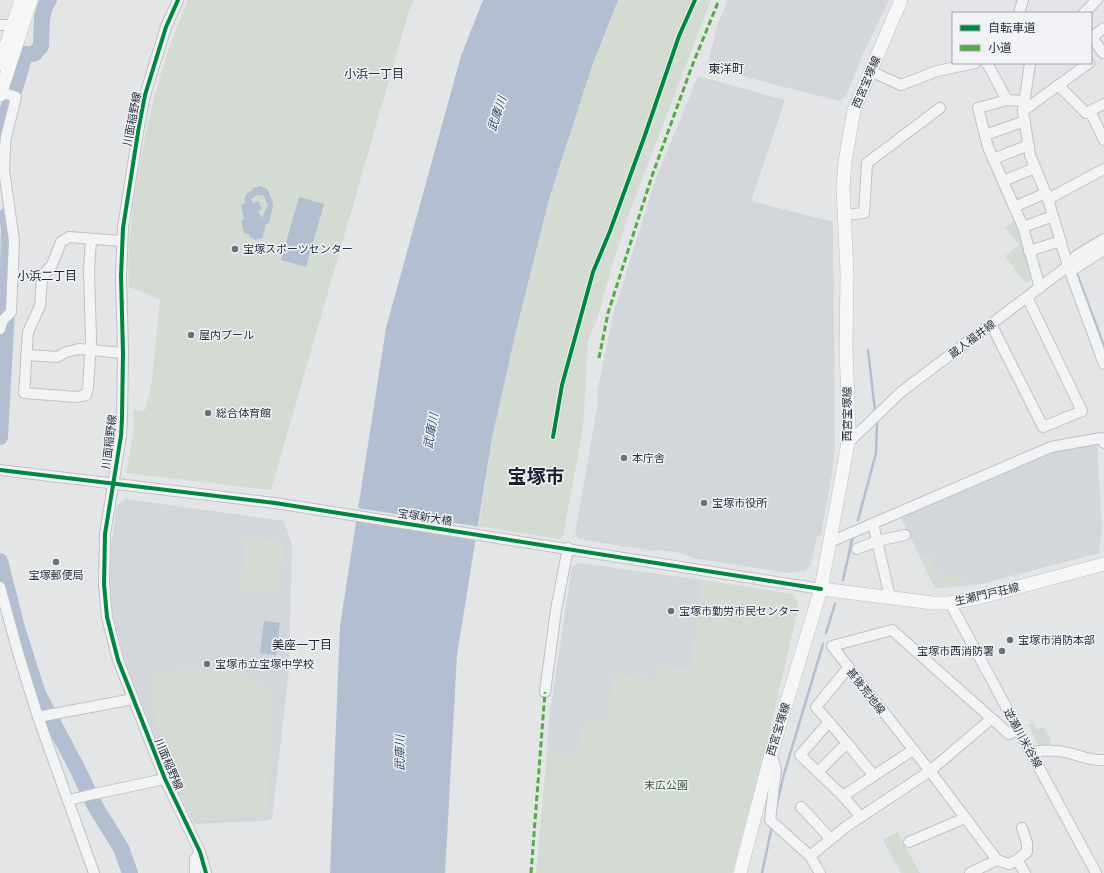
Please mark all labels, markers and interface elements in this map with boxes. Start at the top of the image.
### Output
legend [952,12,1092,64]
text: 自転車道 [988,21,1036,35]
text: 小道 [988,41,1012,55]
street label: 西宮宝塚線 [850,54,882,110]
district label: 東洋町 [708,62,744,76]
district label: 小浜一丁目 [344,67,404,81]
street label: 川面稲野線 [121,91,143,147]
water label: 武庫川 [485,93,510,133]
place label: 宝塚スポーツセンター [243,243,353,255]
marker: 宝塚スポーツセンター [230,244,240,254]
district label: 小浜二丁目 [17,269,77,283]
street label: 蔵人福井線 [946,318,998,360]
place label: 屋内プール [199,329,254,341]
marker: 屋内プール [186,330,196,340]
street label: 西宮宝塚線 [841,387,853,442]
place label: 総合体育館 [216,407,271,419]
marker: 総合体育館 [203,408,213,418]
water label: 武庫川 [421,410,441,450]
street label: 川面稲野線 [100,414,118,470]
place label: 本庁舎 [632,452,665,464]
marker: 本庁舎 [619,453,629,463]
district label: 宝塚市 [507,466,565,487]
place label: 宝塚市役所 [712,497,768,509]
marker: 宝塚市役所 [699,498,709,508]
street label: 宝塚新大橋 [397,507,453,527]
marker: 宝塚郵便局 [51,557,61,567]
place label: 宝塚郵便局 [29,569,84,581]
street label: 生瀬門戸荘線 [953,581,1021,607]
place label: 宝塚市勤労市民センター [679,605,800,617]
marker: 宝塚市勤労市民センター [666,606,676,616]
place label: 宝塚市消防本部 [1018,634,1095,646]
marker: 宝塚市消防本部 [1005,635,1015,645]
district label: 美座一丁目 [272,638,332,652]
place label: 宝塚市西消防署 [917,645,994,657]
marker: 宝塚市西消防署 [997,646,1007,656]
place label: 宝塚市立宝塚中学校 [215,658,314,670]
marker: 宝塚市立宝塚中学校 [202,659,212,669]
street label: 甚後荒地線 [844,666,888,716]
street label: 西宮宝塚線 [764,701,792,757]
street label: 逆瀬川米谷線 [1002,706,1044,770]
water label: 武庫川 [393,733,407,771]
street label: 川面稲野線 [153,736,185,792]
park label: 末広公園 [644,779,688,791]

